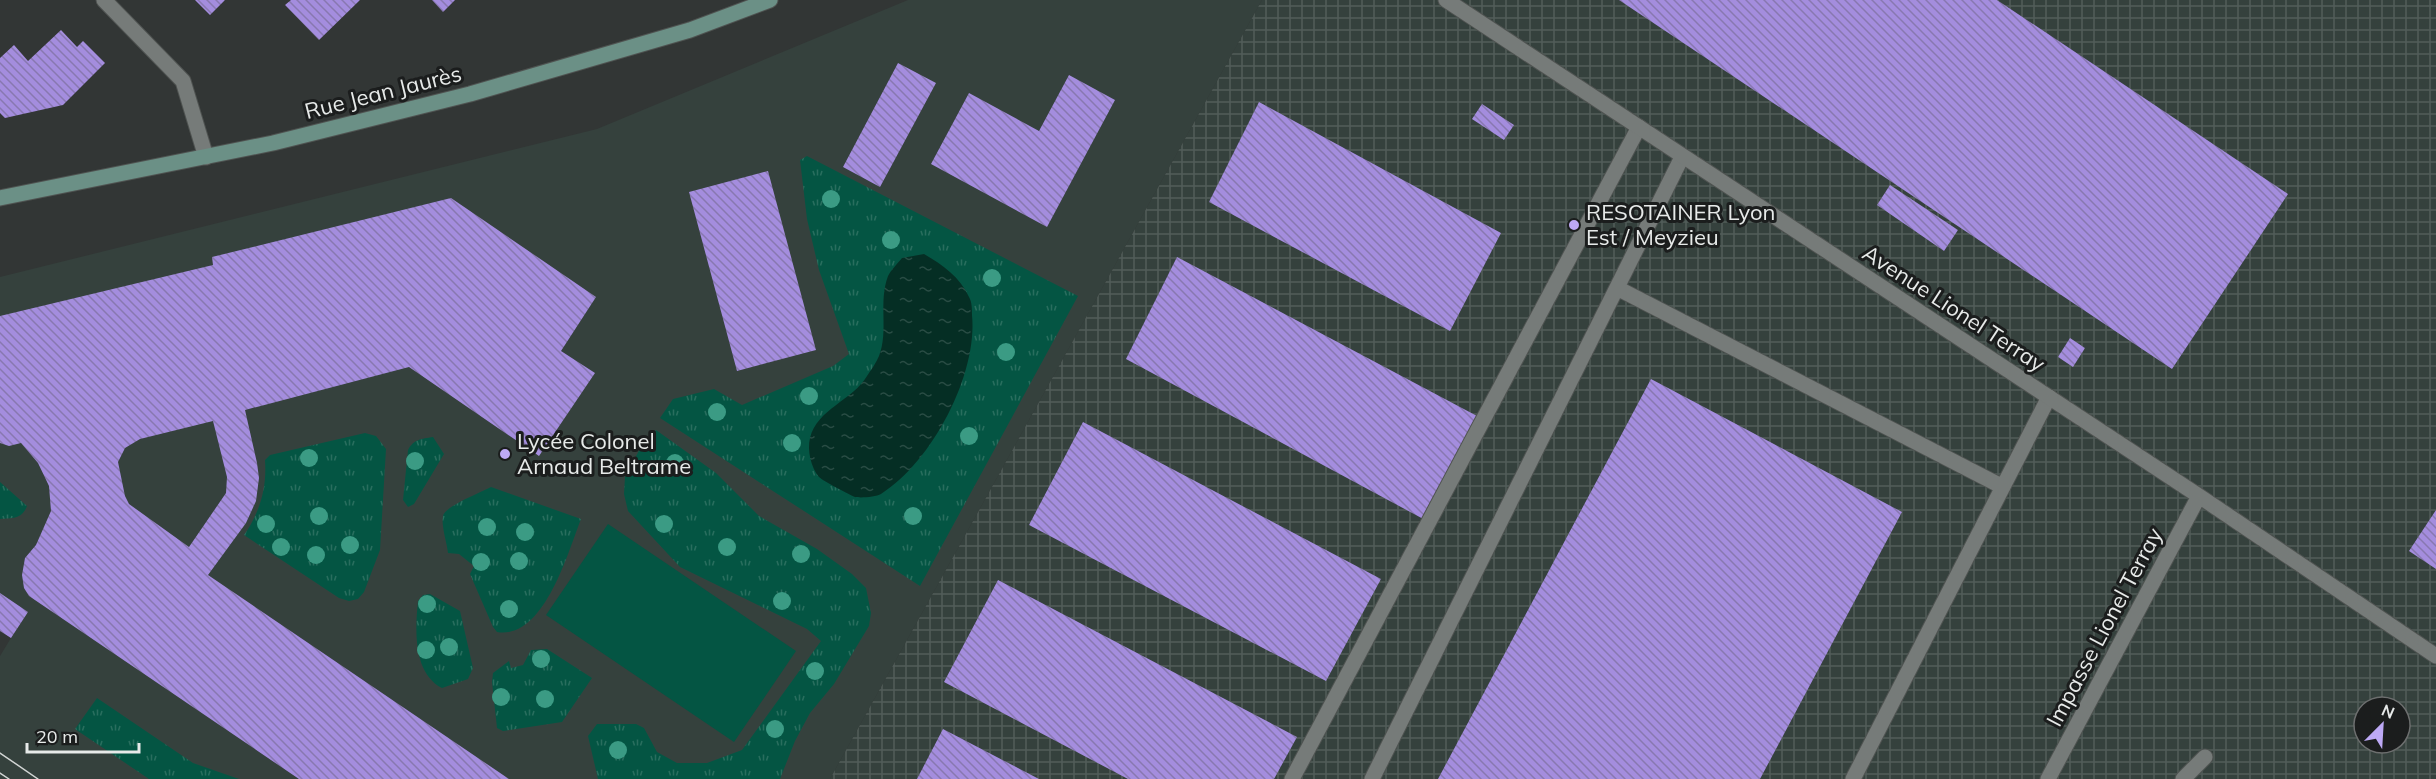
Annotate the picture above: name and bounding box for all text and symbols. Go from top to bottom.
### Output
street label: Rue Jean Jaurès [302,59,464,125]
place label: RESOTAINER Lyon Est / Meyzieu [1586,198,1776,251]
marker: RESOTAINER Lyon Est / Meyzieu [1567,218,1581,232]
street label: Avenue Lionel Terray [1857,238,2051,378]
place label: Lycée Colonel Arnaud Beltrame [517,427,691,480]
marker: Lycée Colonel Arnaud Beltrame [498,447,512,461]
street label: Impasse Lionel Terray [2040,523,2168,731]
north arrow [2352,695,2412,755]
text: N [2379,700,2398,723]
scale bar [27,716,140,754]
text: 20 m [36,725,78,748]

